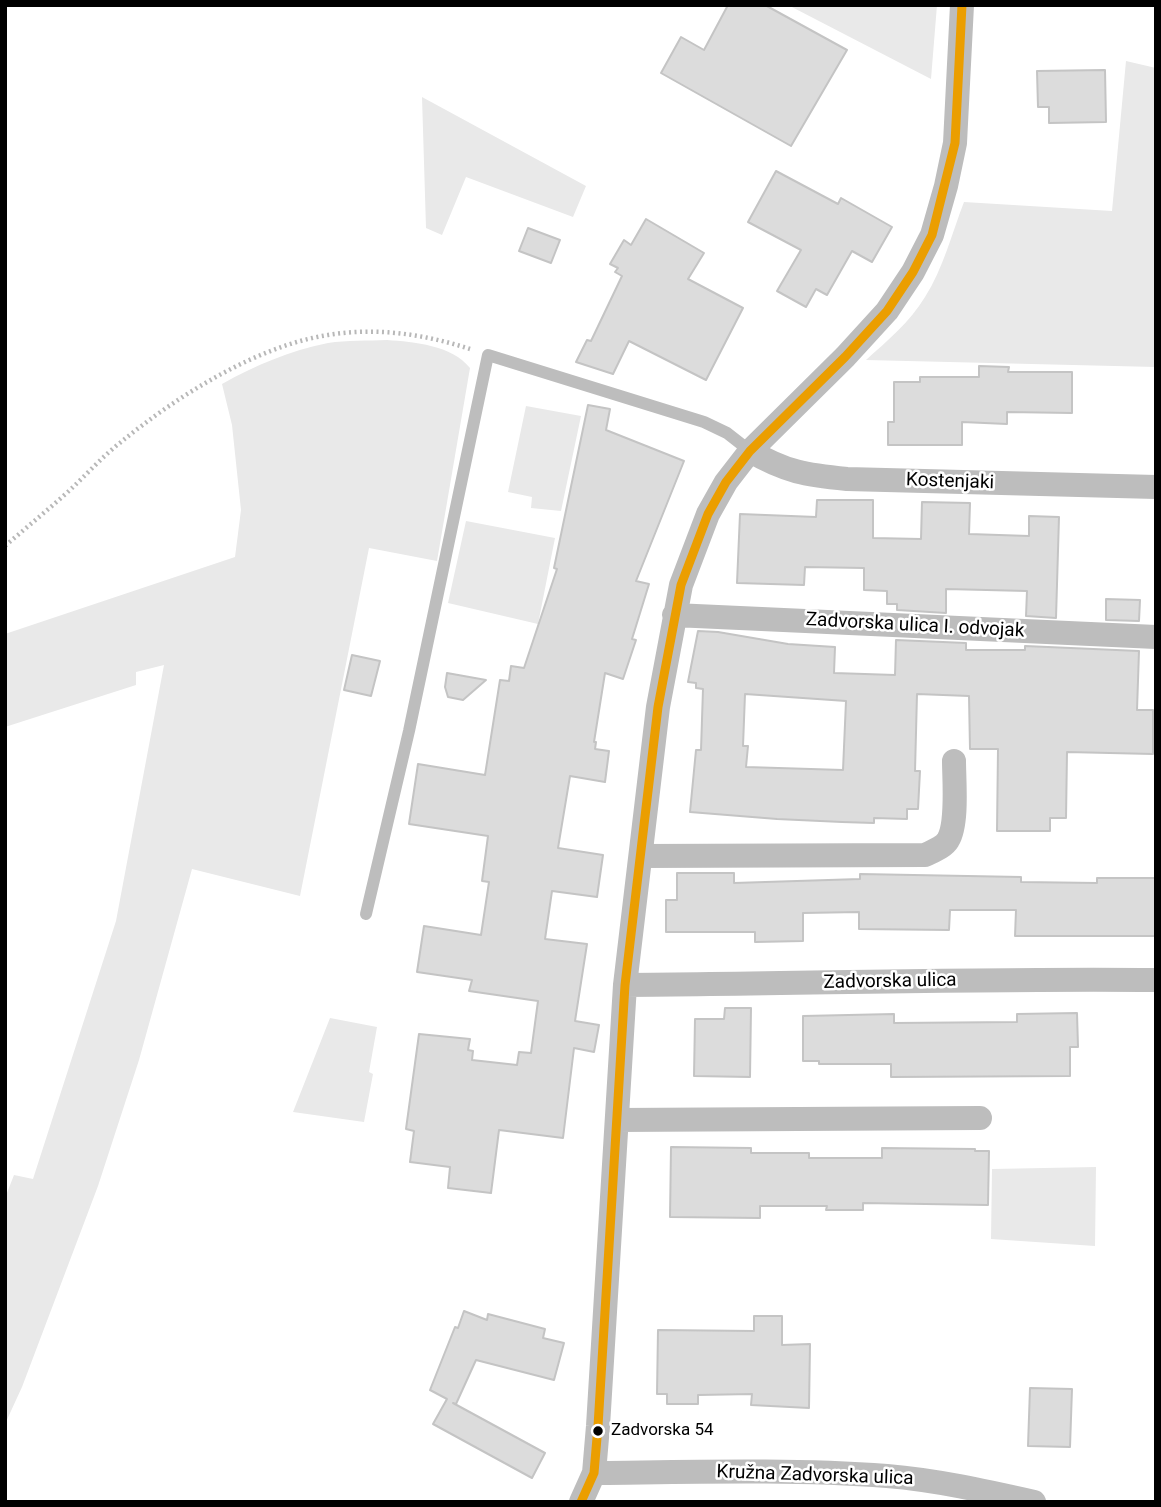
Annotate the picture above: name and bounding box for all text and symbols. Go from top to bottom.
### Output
street label: Kostenjaki [906,469,994,495]
street label: Zadvorska ulica I. odvojak [805,609,1025,643]
street label: Zadvorska ulica [823,969,957,995]
place label: Zadvorska 54 [611,1421,714,1441]
marker: Zadvorska 54 [591,1424,605,1438]
street label: Kružna Zadvorska ulica [716,1461,914,1491]

